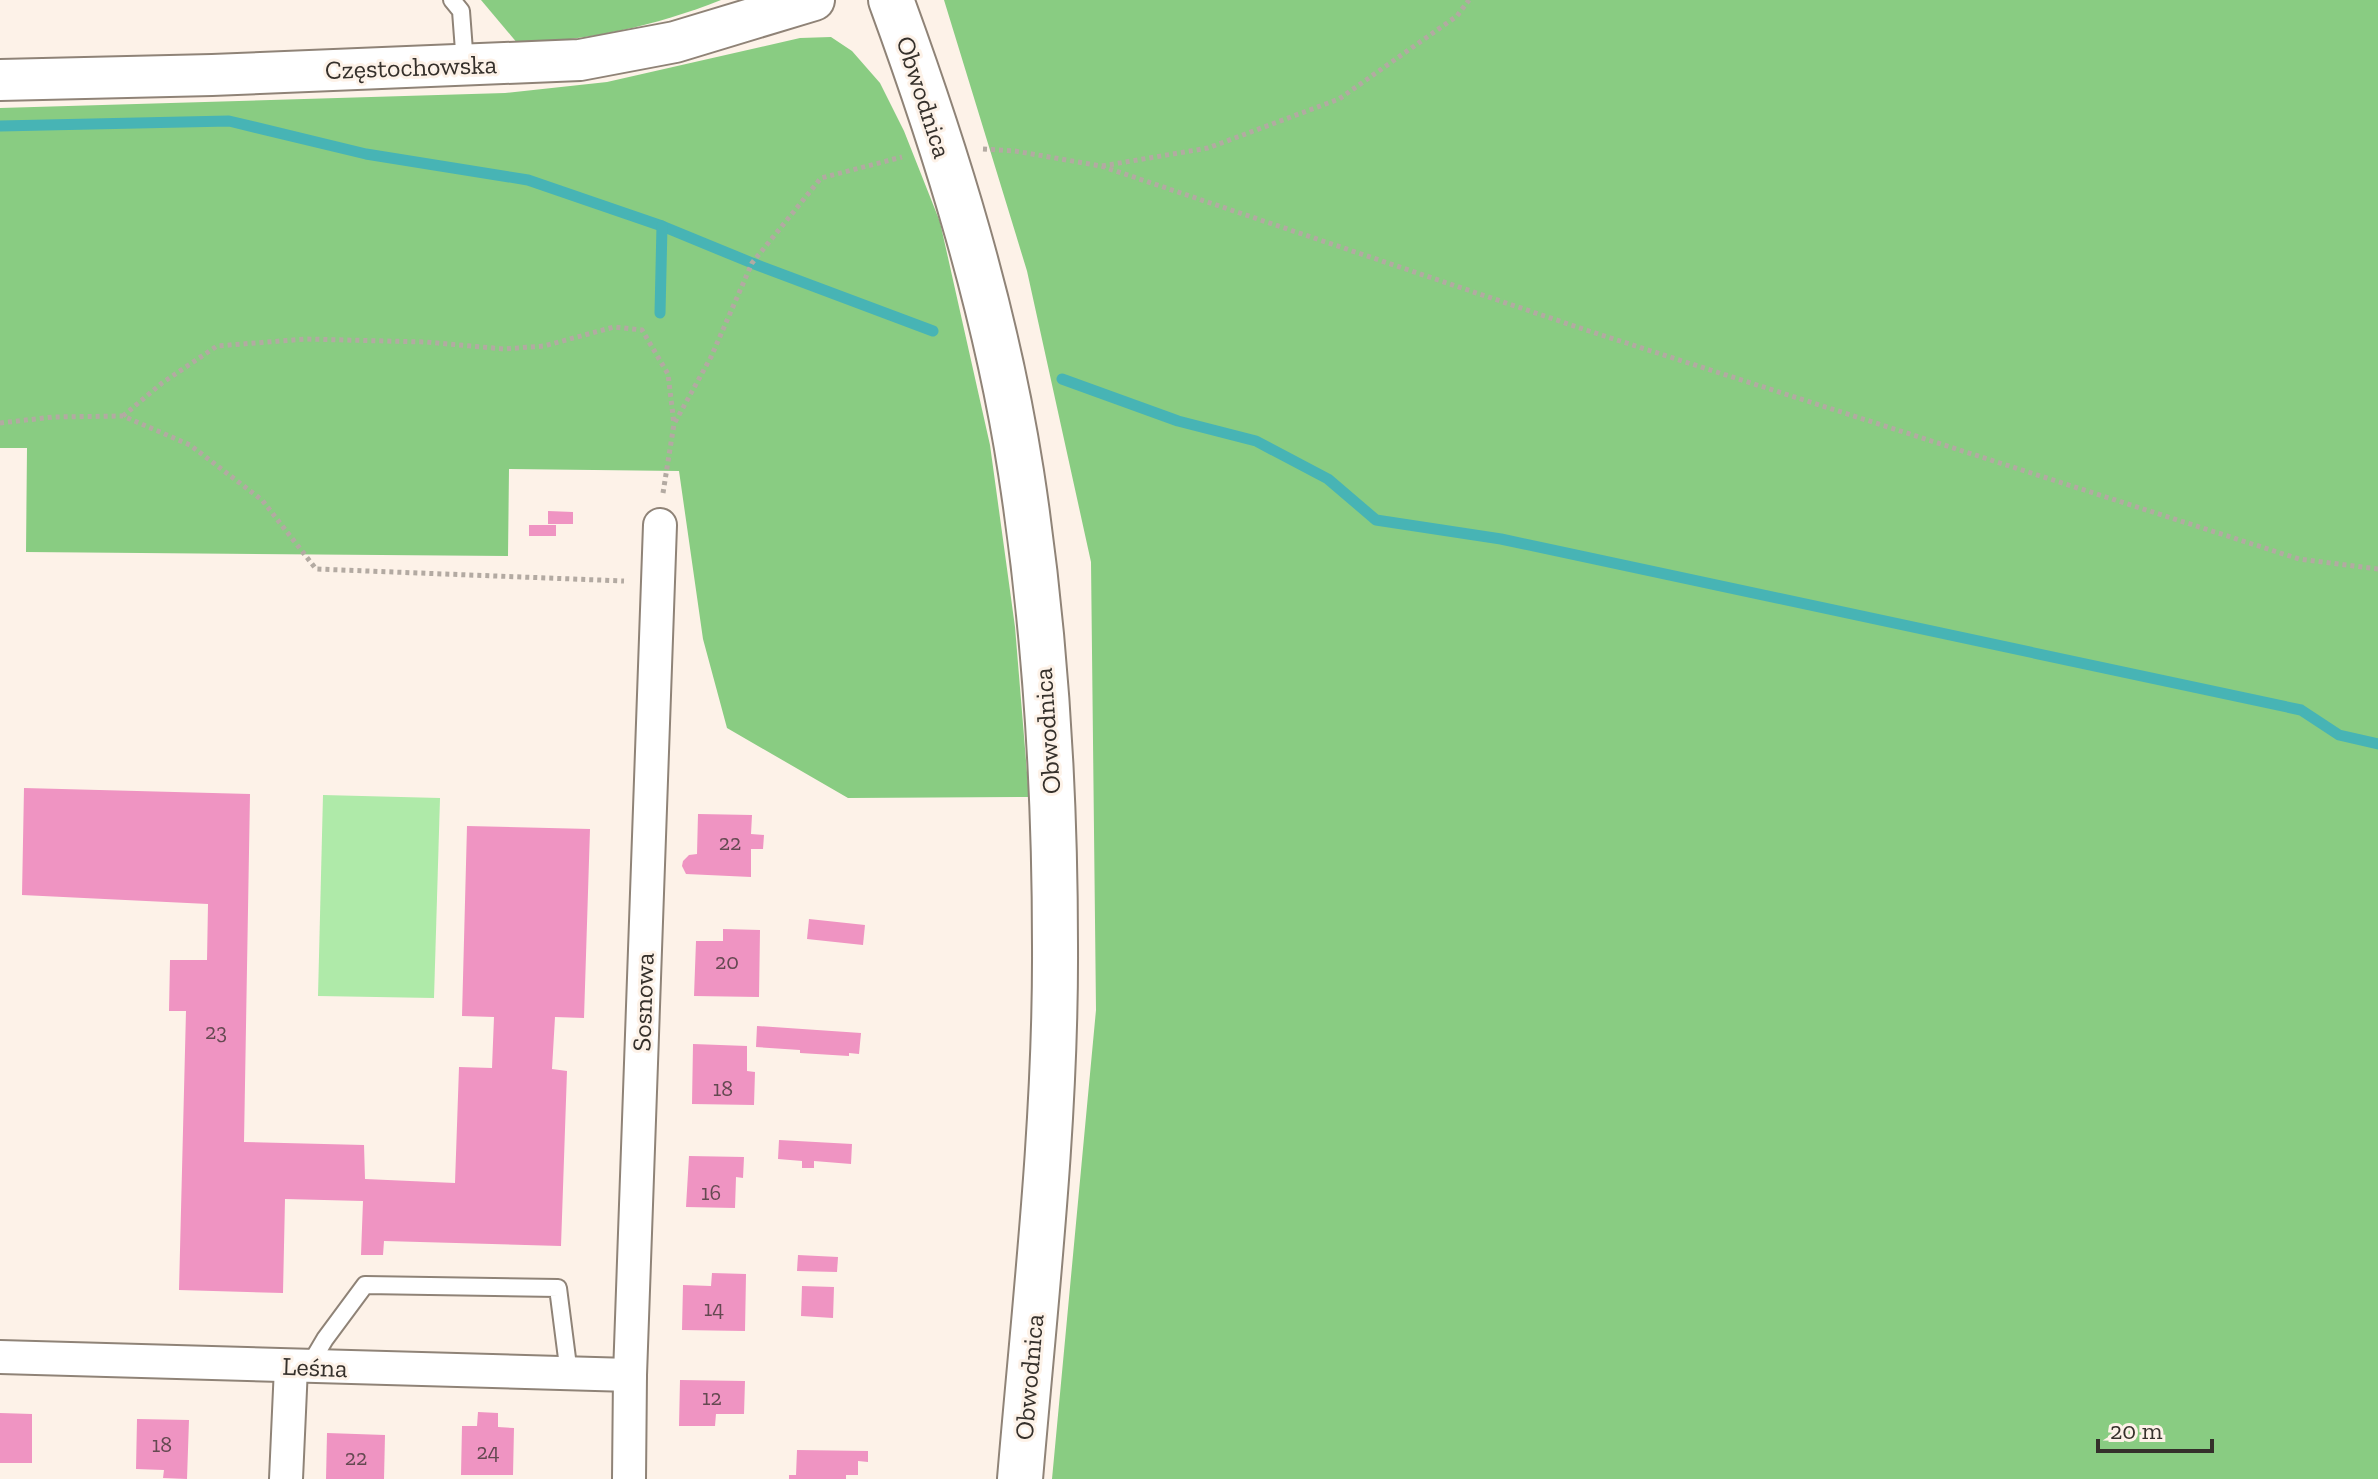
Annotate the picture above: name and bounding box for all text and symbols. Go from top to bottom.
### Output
street label: Obwodnica [889,32,959,163]
street label: Częstochowska [324,48,498,86]
street label: Obwodnica [1027,666,1067,795]
house number: 22 [719,829,741,856]
house number: 20 [715,948,739,975]
street label: Sosnowa [625,952,661,1052]
house number: 23 [205,1018,227,1045]
house number: 18 [713,1075,733,1102]
house number: 16 [701,1179,721,1206]
house number: 14 [704,1295,724,1322]
street label: Obwodnica [1008,1312,1050,1441]
street label: Leśna [282,1350,349,1384]
house number: 12 [702,1384,722,1411]
scale bar [2098,1403,2212,1453]
text: 20 m [2110,1416,2163,1445]
house number: 18 [152,1431,172,1458]
house number: 24 [476,1438,500,1465]
house number: 22 [345,1444,367,1471]

